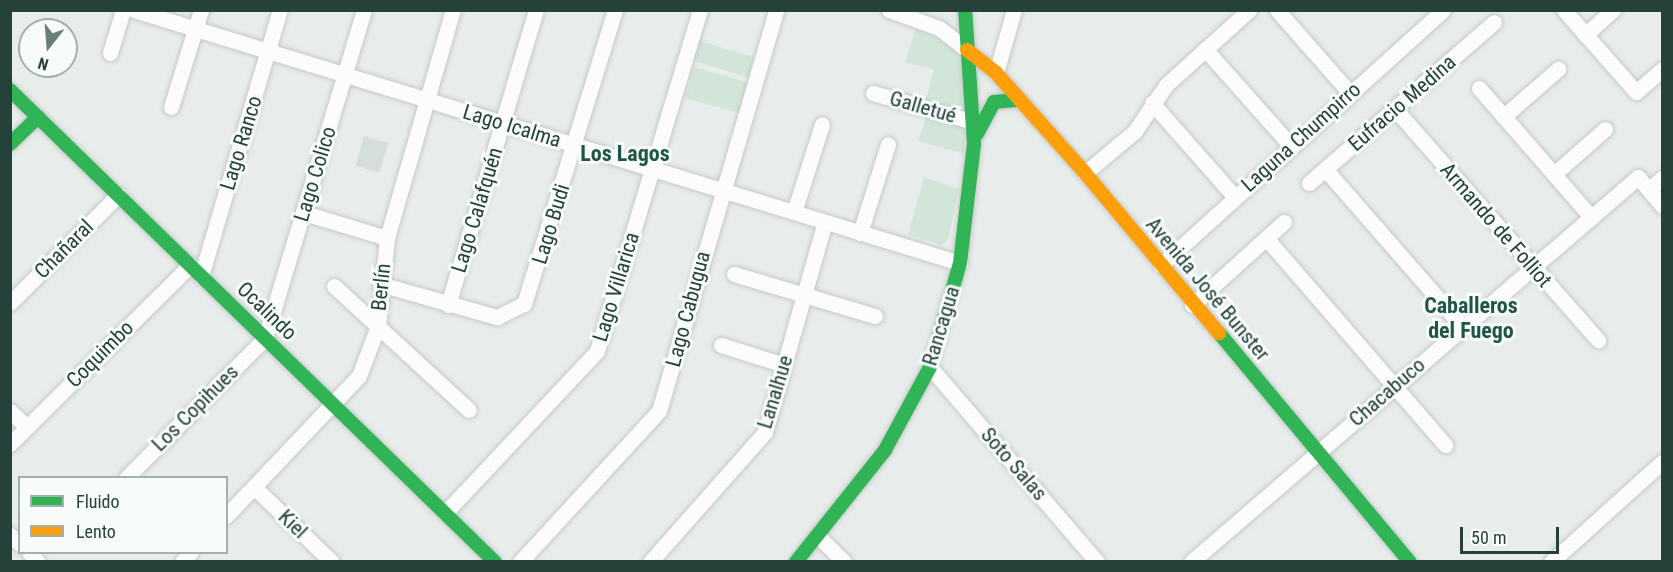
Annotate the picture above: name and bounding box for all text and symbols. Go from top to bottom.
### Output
north arrow [18,18,78,78]
street label: Eufracio Medina [1343,49,1461,157]
text: N [36,53,51,74]
street label: Laguna Chumpirro [1236,77,1366,197]
street label: Galletué [887,85,959,129]
street label: Lago Ranco [215,93,267,193]
street label: Lago Icalma [460,99,564,153]
street label: Lago Colico [289,123,341,225]
district label: Los Lagos [580,141,670,167]
street label: Lago Calafquén [446,144,508,276]
street label: Armando de Folliot [1435,157,1557,293]
street label: Lago Budi [527,181,575,267]
street label: Avenida José Bunster [1141,212,1275,366]
street label: Chañaral [29,214,99,284]
street label: Lago Villarica [587,229,645,345]
street label: Lago Cabugua [660,248,716,370]
street label: Berlín [366,262,396,312]
street label: Ocalindo [232,277,302,345]
street label: Rancagua [917,283,965,369]
district label: Caballeros del Fuego [1424,292,1518,344]
street label: Coquimbo [61,315,139,393]
street label: Lanalhue [752,352,798,432]
street label: Chacabuco [1344,352,1430,432]
street label: Los Copihues [146,359,244,457]
street label: Soto Salas [976,422,1052,506]
legend [18,476,228,554]
text: Fluido [76,491,120,512]
street label: Kiel [273,504,313,544]
scale bar [1463,515,1562,553]
text: Lento [76,521,116,542]
text: 50 m [1471,527,1506,548]

